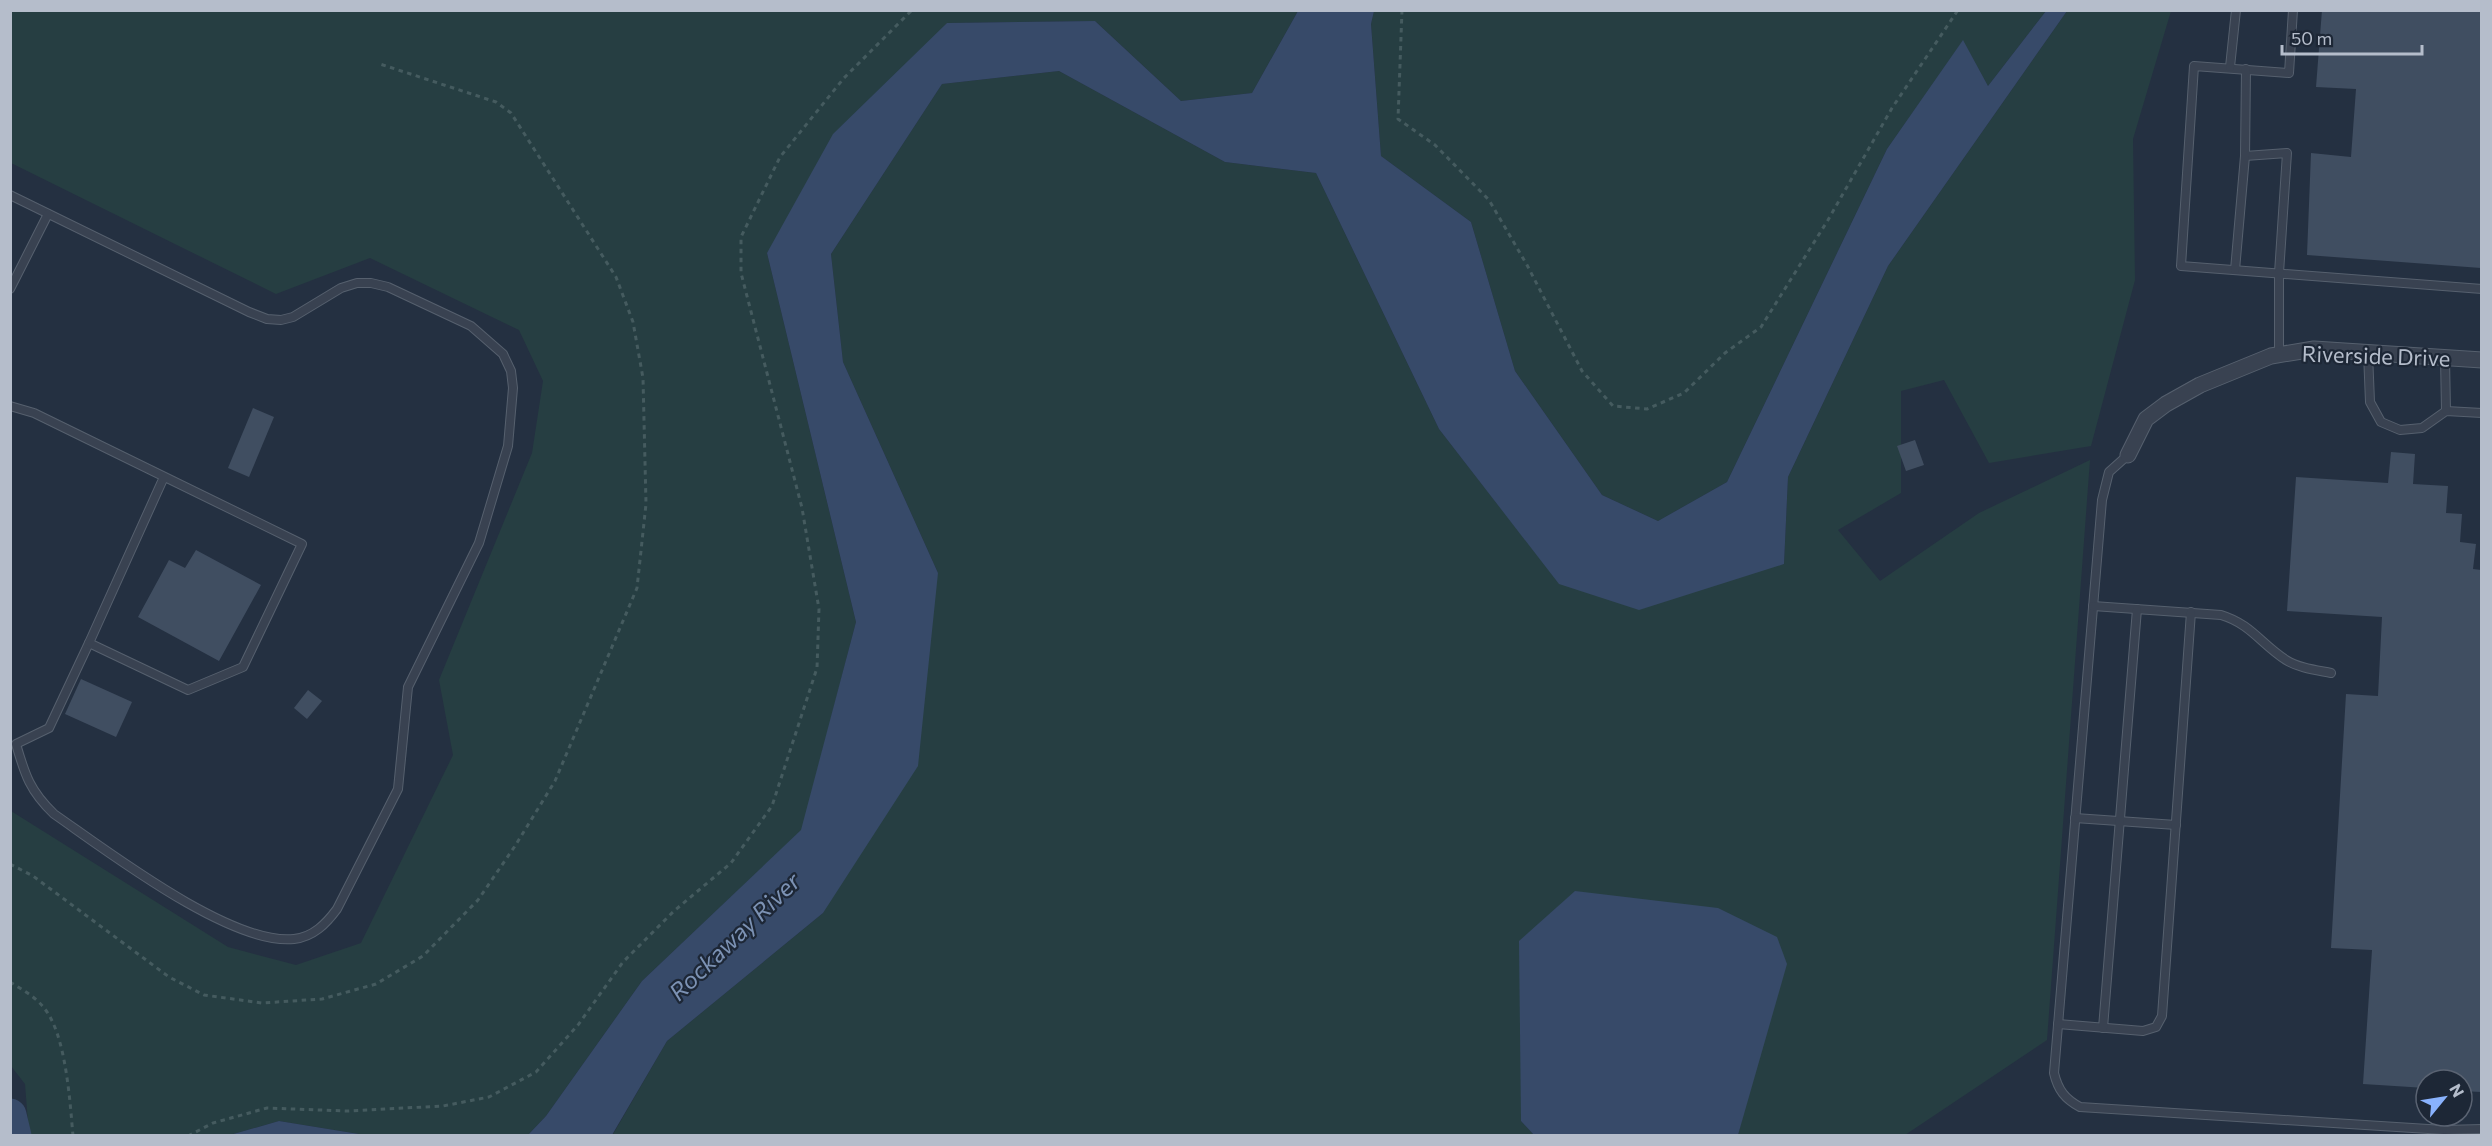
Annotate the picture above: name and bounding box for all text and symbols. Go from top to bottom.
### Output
scale bar [2282,18,2422,56]
text: 50 m [2291,27,2332,49]
street label: Riverside Drive [2301,339,2451,372]
water label: Rockaway River [662,865,807,1006]
north arrow [2414,1068,2474,1128]
text: N [2446,1080,2469,1100]

